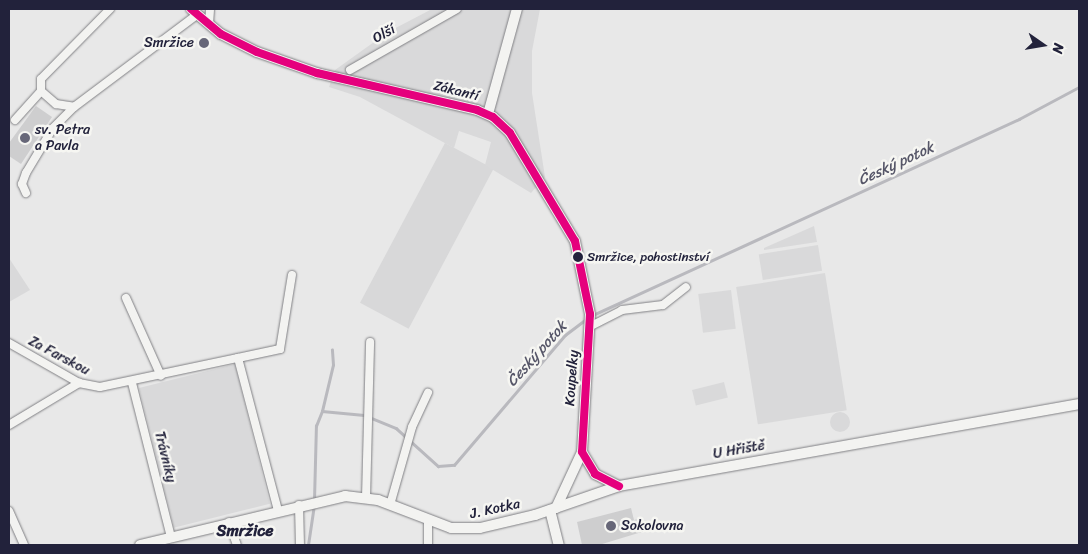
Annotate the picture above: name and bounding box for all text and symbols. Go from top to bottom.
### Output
north arrow [1018,20,1068,70]
street label: Olší [370,21,398,47]
place label: Smržice [144,35,194,51]
marker: Smržice [198,37,210,49]
text: N [1045,41,1071,56]
street label: Zákantí [432,77,480,105]
place label: sv. Petra a Pavla [35,122,90,154]
marker: sv. Petra a Pavla [19,132,31,144]
water label: Český potok [855,139,937,189]
place label: Smržice, pohostinství [587,249,709,265]
marker: Smržice, pohostinství [573,252,583,262]
water label: Český potok [503,318,571,390]
street label: Za Farskou [25,333,93,379]
street label: Koupelky [562,350,582,406]
street label: Trávníky [151,430,179,484]
street label: U Hřiště [712,437,766,463]
street label: J. Kotka [468,496,522,522]
place label: Sokolovna [621,518,683,534]
marker: Sokolovna [605,520,617,532]
district label: Smržice [216,521,274,541]

